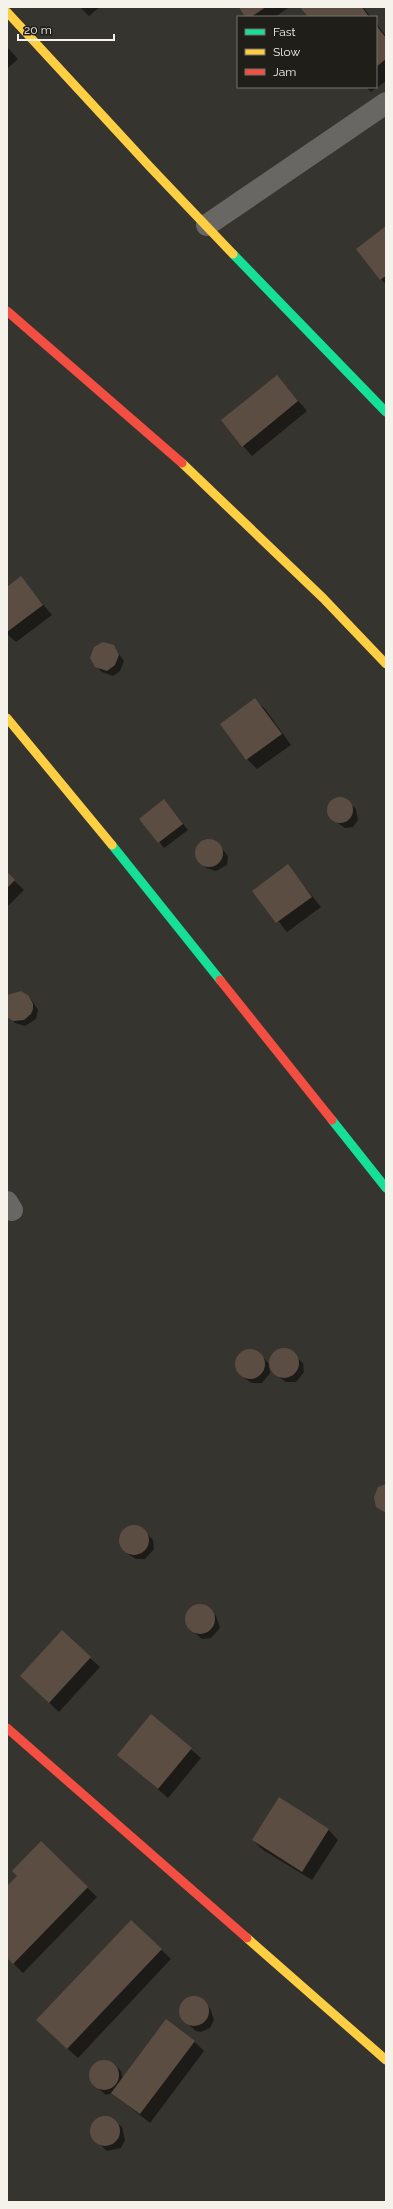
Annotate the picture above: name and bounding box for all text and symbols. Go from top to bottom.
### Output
scale bar [18,16,114,42]
legend [237,16,377,88]
text: 20 m [24,23,52,37]
text: Fast [273,25,296,39]
text: Slow [273,45,300,59]
text: Jam [273,65,296,79]

